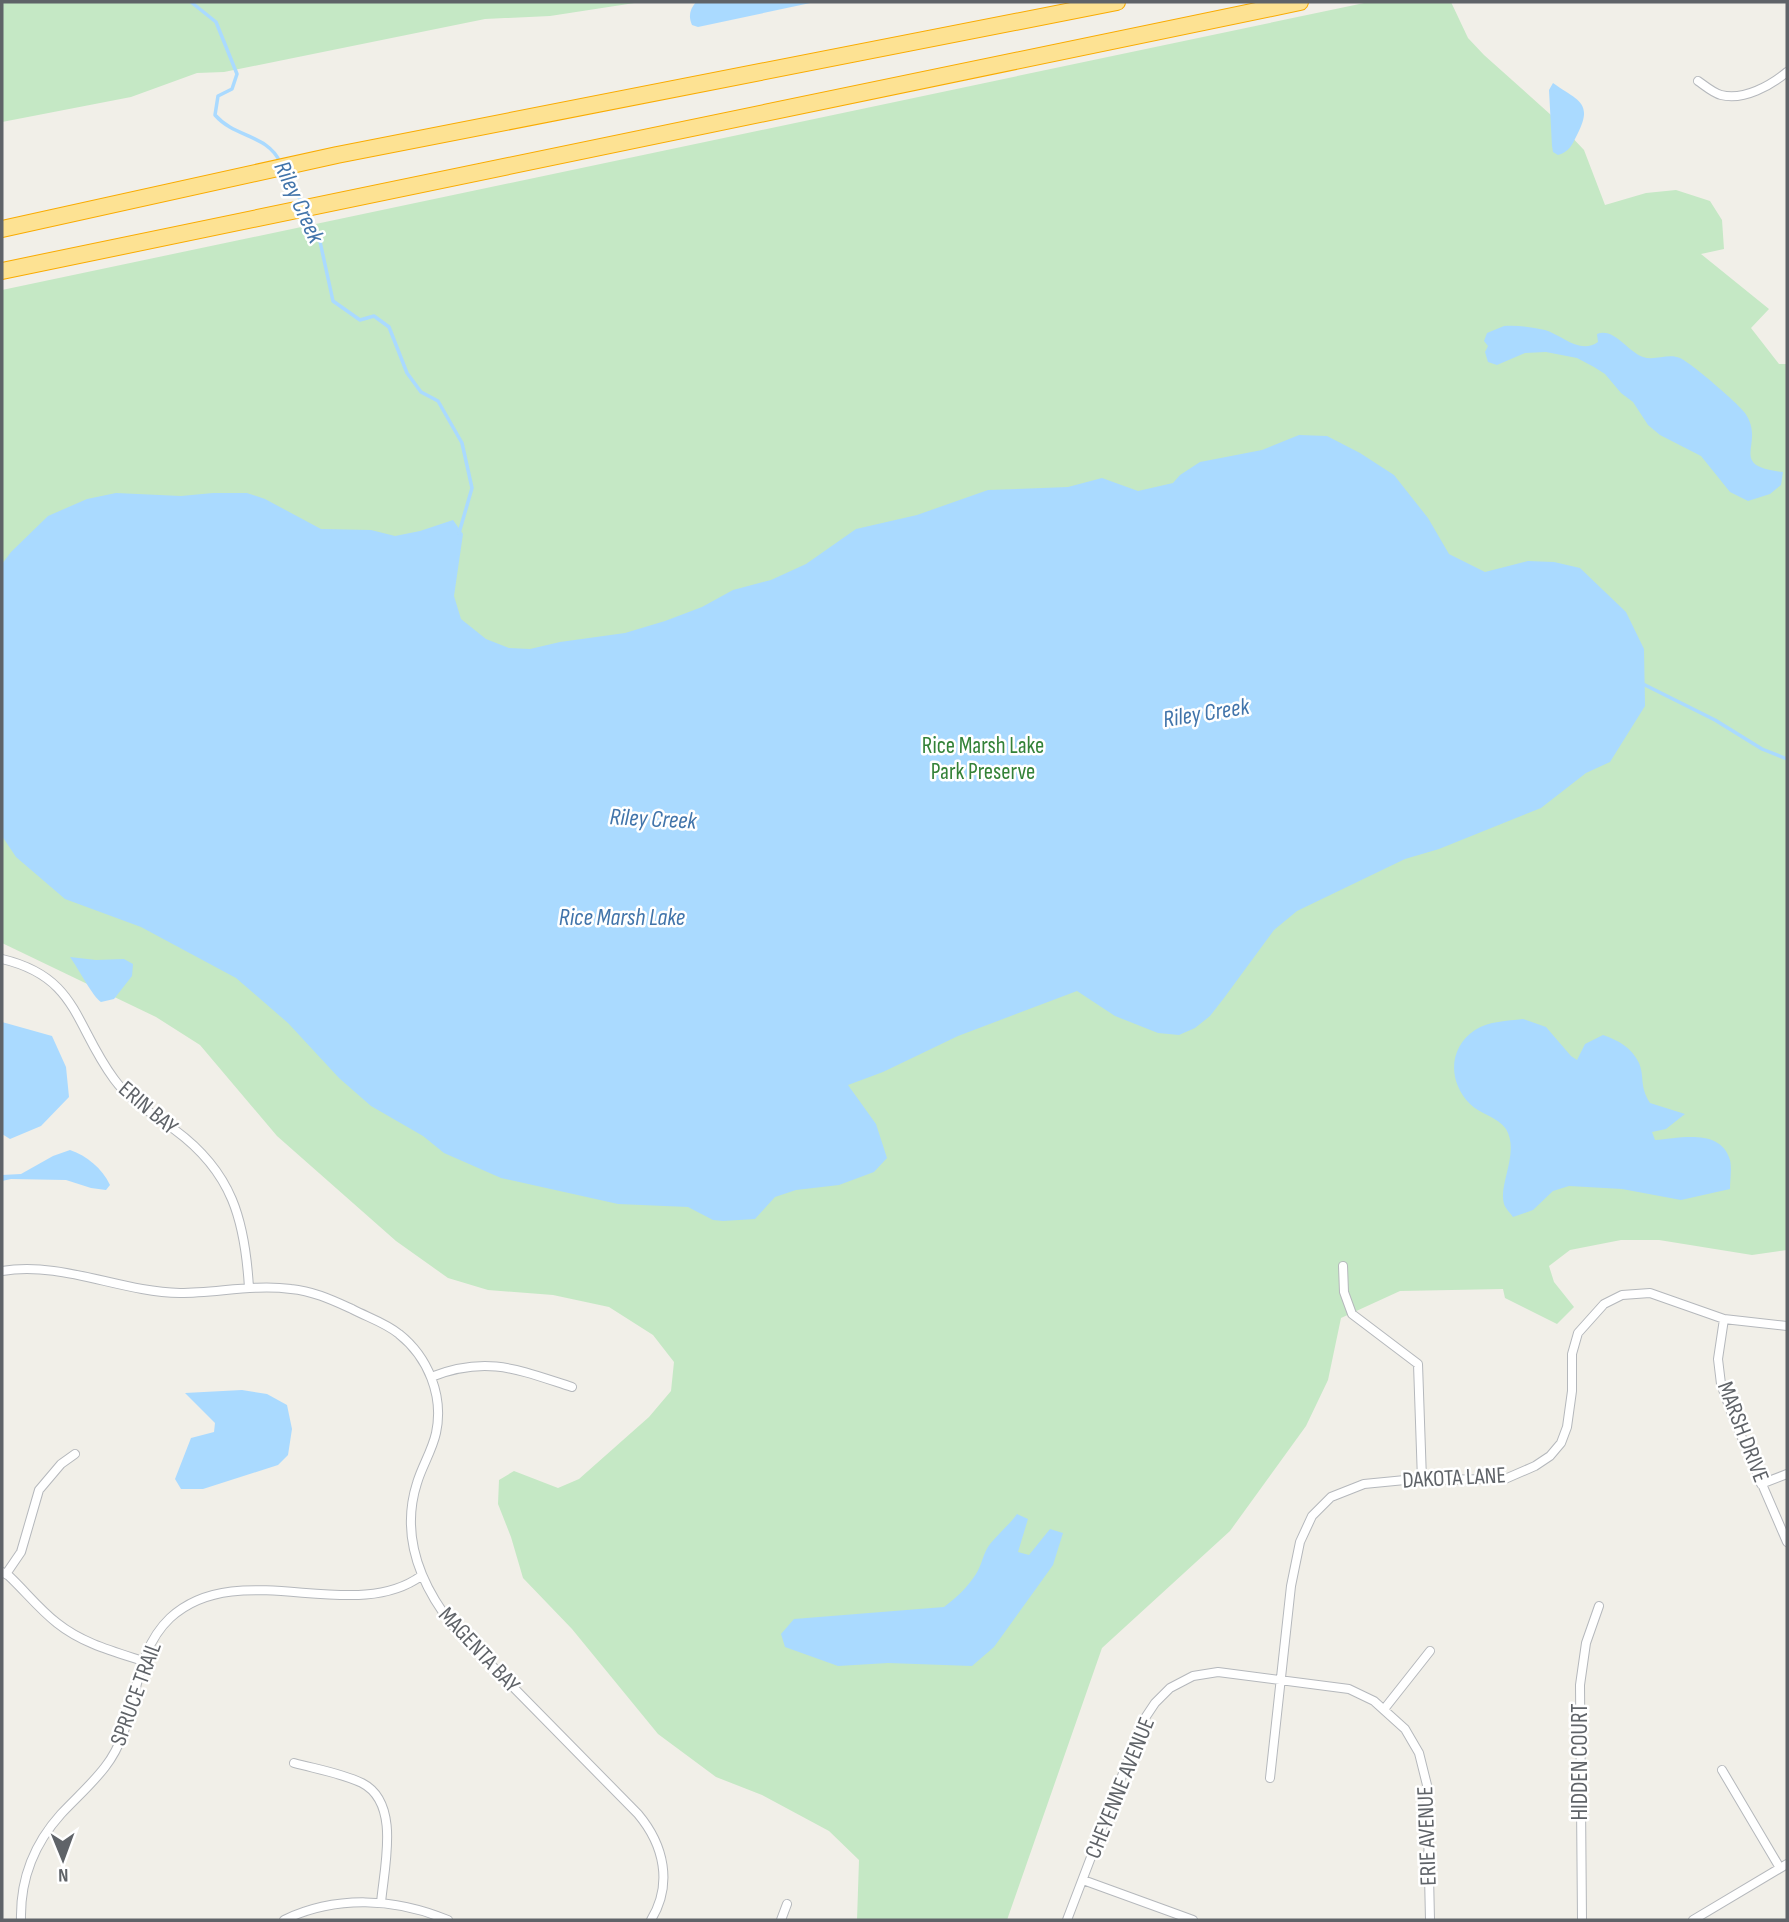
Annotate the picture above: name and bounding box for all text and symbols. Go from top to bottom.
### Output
water label: Riley Creek [267,156,331,249]
water label: Riley Creek [1161,692,1252,734]
park label: Rice Marsh Lake Park Preserve [922,732,1044,786]
water label: Riley Creek [609,802,698,836]
water label: Rice Marsh Lake [559,903,685,932]
street label: ERIN BAY [113,1075,184,1141]
street label: MARSH DRIVE [1711,1378,1775,1486]
street label: DAKOTA LANE [1402,1461,1506,1495]
street label: MAGENTA BAY [432,1601,526,1699]
street label: SPRUCE TRAIL [104,1638,168,1750]
street label: HIDDEN COURT [1566,1703,1594,1821]
street label: CHEYENNE AVENUE [1079,1713,1161,1863]
street label: ERIE AVENUE [1411,1786,1443,1886]
north arrow [28,1824,98,1894]
text: N [58,1863,69,1886]

